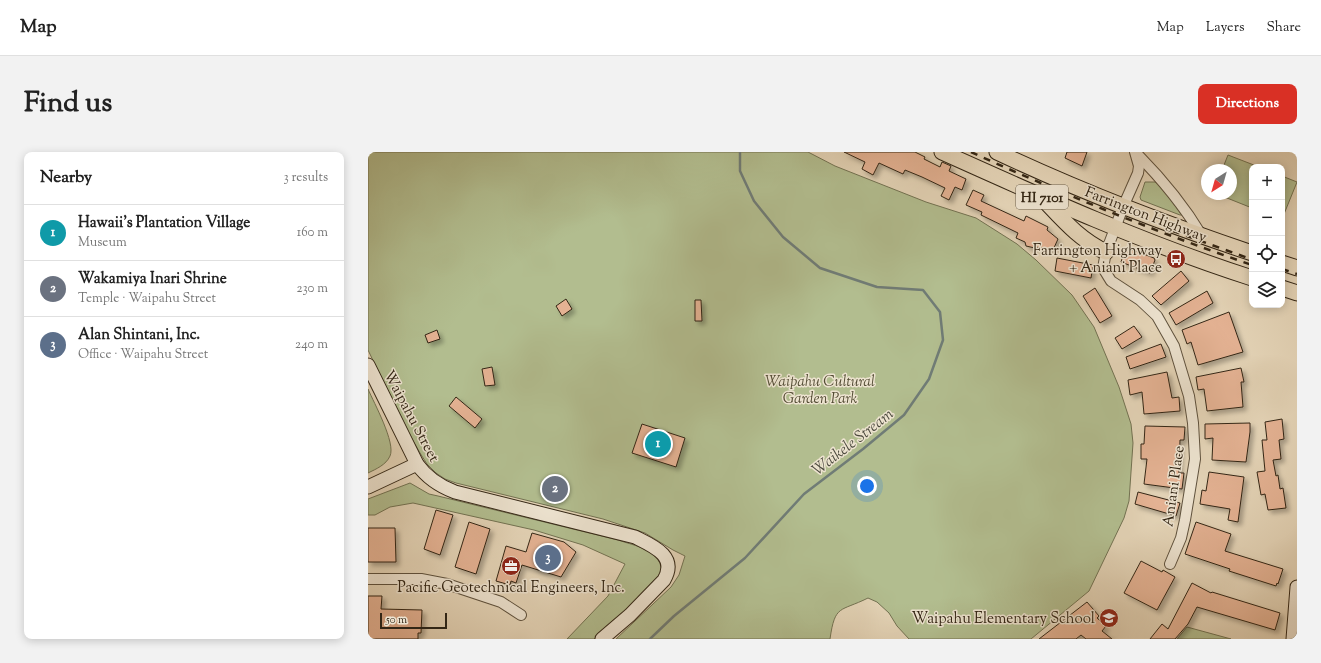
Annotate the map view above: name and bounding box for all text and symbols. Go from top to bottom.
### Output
text: Map [20,14,57,41]
text: Map [1157,18,1184,38]
text: Layers [1206,18,1244,38]
text: Share [1266,18,1301,38]
text: Find us [24,84,112,124]
button: Directions [1198,84,1297,124]
north arrow [1201,164,1237,200]
map controls [1249,164,1285,308]
button: + [1249,164,1285,200]
text: Nearby [40,166,92,190]
text: 3 results [283,169,328,187]
street label: Farrington Highway [1081,182,1210,249]
road number: HI 7101 [1016,185,1068,209]
button: − [1249,200,1285,236]
text: Hawaii's Plantation Village [78,213,250,234]
text: 1 [51,224,55,242]
text: 160 m [297,224,328,242]
text: Museum [78,234,127,252]
button: locate [1249,236,1285,272]
place label: Farrington Highway + Aniani Place [1033,241,1163,279]
bus stop icon: Farrington Highway + Aniani Place [1165,248,1187,270]
text: Wakamiya Inari Shrine [78,269,227,290]
button: layers [1249,272,1285,308]
text: 2 [50,280,56,298]
text: 230 m [296,280,328,298]
text: Temple · Waipahu Street [78,290,216,308]
text: Alan Shintani, Inc. [78,325,200,346]
text: 3 [50,336,56,354]
text: 240 m [295,336,328,354]
text: Office · Waipahu Street [78,346,208,364]
street label: Waipahu Street [378,367,444,466]
park label: Waipahu Cultural Garden Park [765,372,875,410]
water label: Waikele Stream [808,404,899,482]
pin: 1 [645,429,671,459]
street label: Aniani Place [1158,444,1191,528]
pin: 2 [542,474,568,504]
your location [857,476,877,496]
pin: 3 [535,543,561,573]
office icon: Pacific Geotechnical Engineers, Inc. [500,555,522,577]
place label: Pacific Geotechnical Engineers, Inc. [397,578,625,599]
school or university icon: Waipahu Elementary School [1098,607,1120,629]
place label: Waipahu Elementary School [911,609,1095,630]
scale bar [380,611,447,630]
text: 50 m [386,612,407,628]

